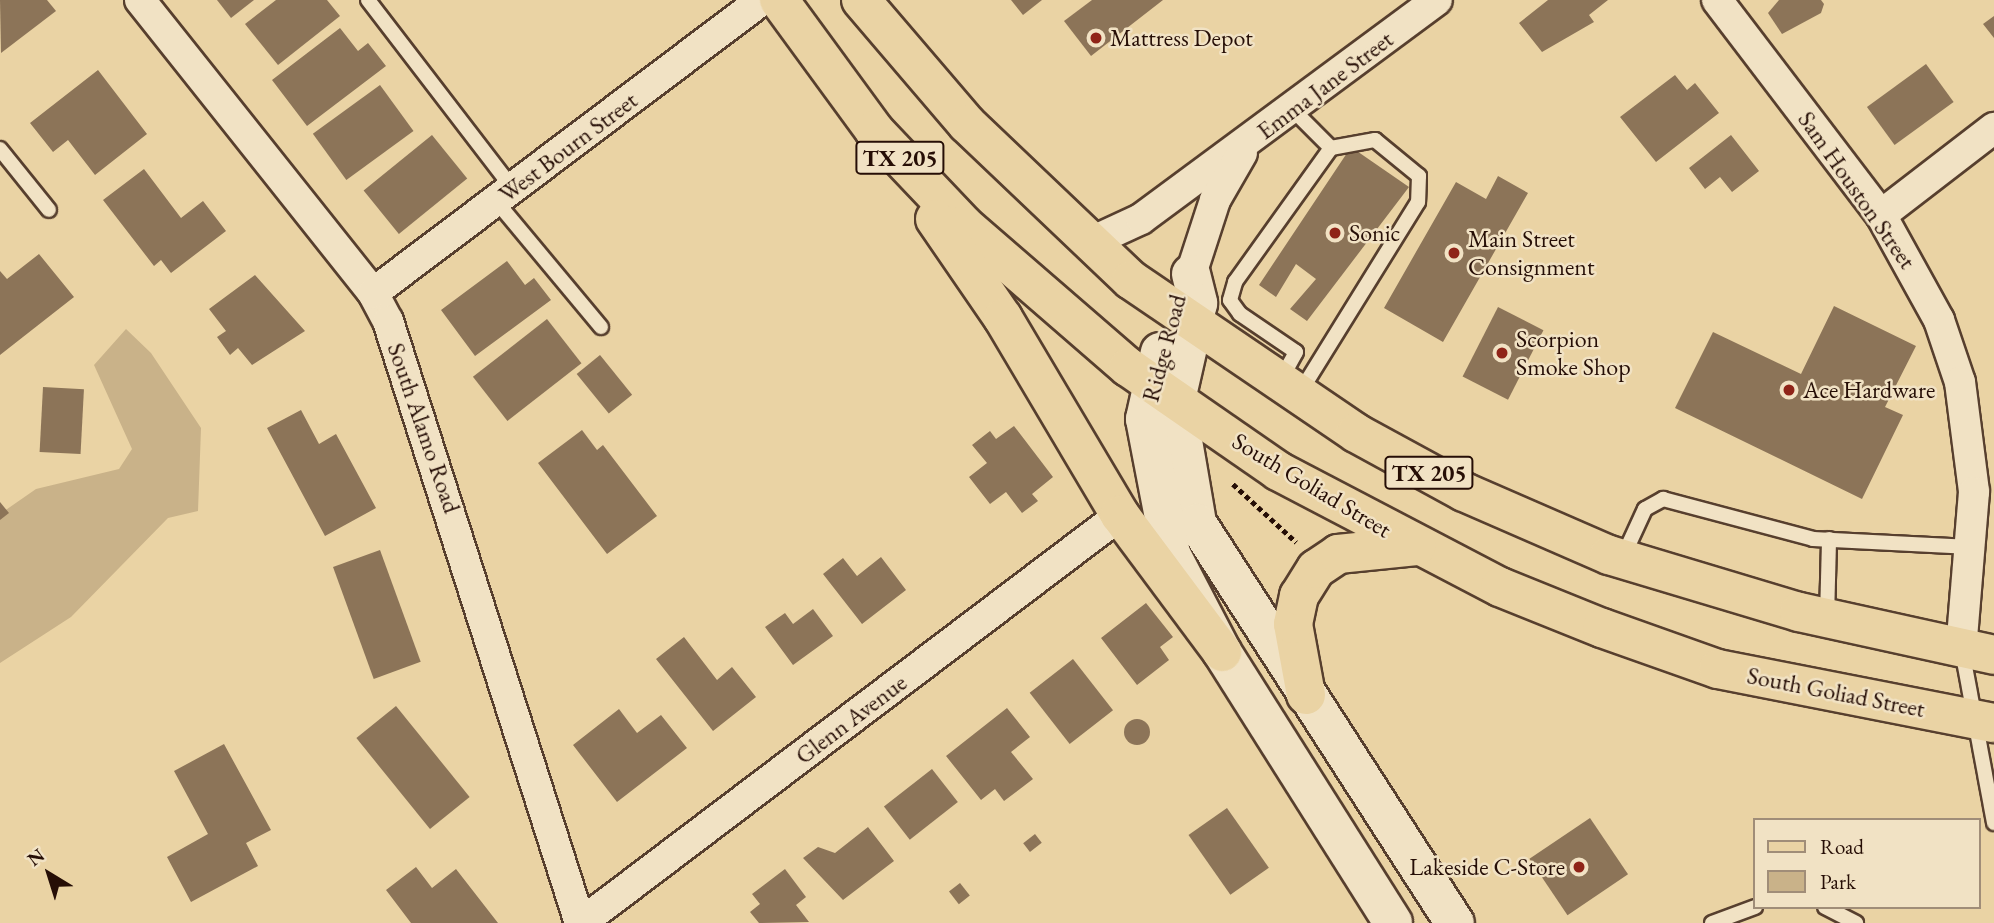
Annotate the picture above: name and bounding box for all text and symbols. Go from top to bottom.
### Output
place label: Mattress Depot [1110,24,1253,52]
street label: Emma Jane Street [1251,25,1399,145]
marker: Mattress Depot [1088,30,1104,46]
street label: West Bourn Street [493,86,643,208]
street label: Sam Houston Street [1792,106,1922,274]
road number: TX 205 [855,139,946,178]
place label: Sonic [1349,219,1400,247]
marker: Sonic [1327,225,1343,241]
place label: Main Street Consignment [1468,225,1595,281]
marker: Main Street Consignment [1446,245,1462,261]
street label: Ridge Road [1136,291,1192,405]
place label: Scorpion Smoke Shop [1516,325,1631,381]
street label: South Alamo Road [381,339,467,517]
marker: Scorpion Smoke Shop [1494,345,1510,361]
place label: Ace Hardware [1803,376,1935,404]
marker: Ace Hardware [1781,382,1797,398]
street label: South Goliad Street [1227,426,1397,544]
road number: TX 205 [1384,453,1474,492]
street label: South Goliad Street [1745,661,1927,723]
street label: Glenn Avenue [790,668,912,770]
legend [1752,818,1980,909]
text: Road [1820,833,1864,860]
north arrow [14,839,84,909]
text: N [22,842,50,872]
place label: Lakeside C-Store [1409,853,1565,881]
marker: Lakeside C-Store [1571,859,1587,875]
text: Park [1820,868,1856,895]

